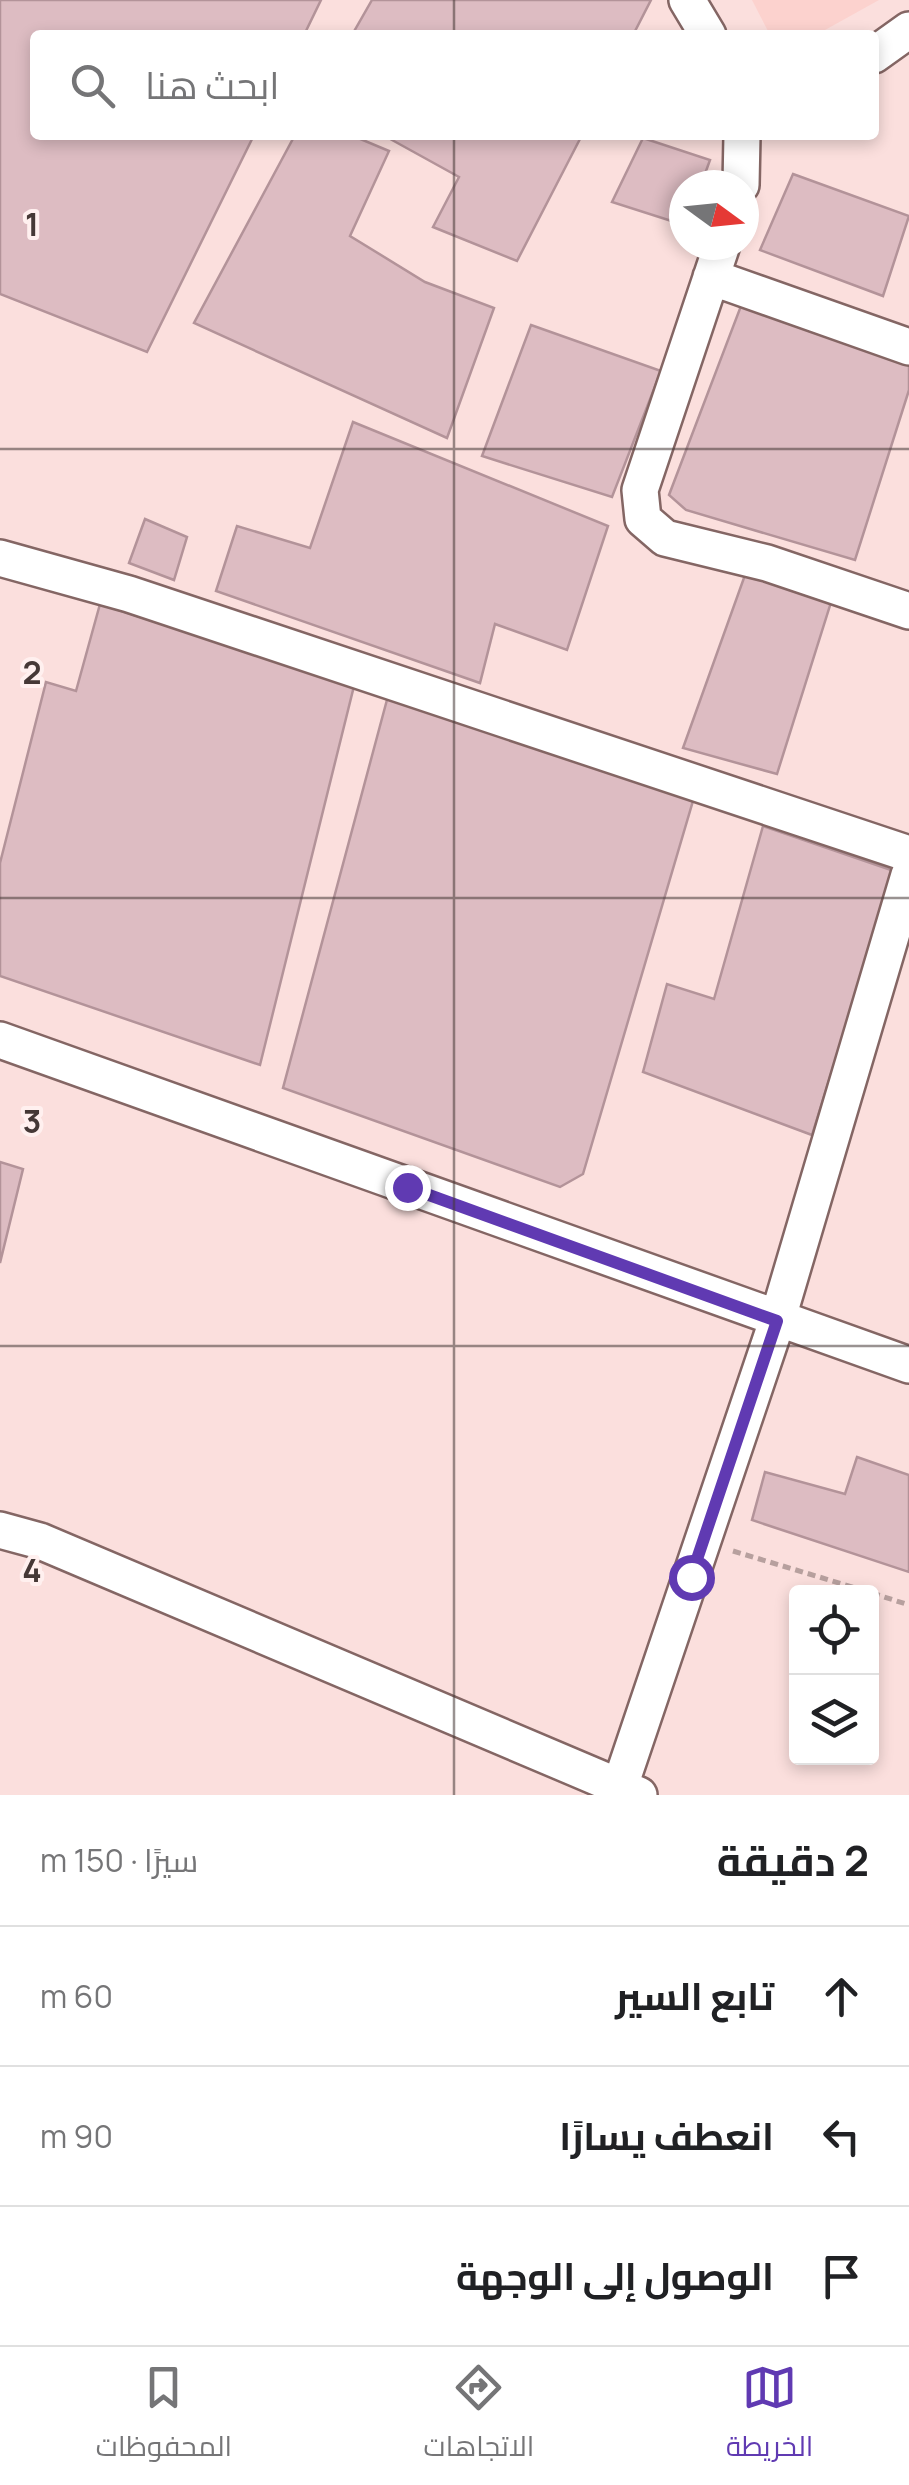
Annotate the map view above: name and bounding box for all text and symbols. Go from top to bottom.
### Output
search box [30,30,879,140]
icon: search [65,58,120,113]
text: ابحث هنا [145,58,280,110]
north arrow [669,170,759,260]
text: 1 [25,202,39,246]
text: 2 [22,650,42,694]
text: 3 [23,1099,41,1143]
route end [385,1165,431,1211]
text: 4 [22,1548,42,1592]
route start [669,1555,715,1601]
map controls [789,1585,879,1765]
button: locate [789,1585,879,1675]
button: layers [789,1675,879,1765]
text: 2 دقيقة [717,1831,869,1889]
text: سيرًا · 150 m [40,1838,198,1882]
text: تابع السير [615,1969,774,2021]
icon: ahead [814,1969,869,2024]
text: 60 m [40,1974,113,2018]
text: انعطف يسارًا [559,2109,774,2161]
icon: left [814,2109,869,2164]
text: 90 m [40,2114,113,2158]
text: الوصول إلى الوجهة [456,2249,774,2301]
icon: arrive [814,2249,869,2304]
tab: المحفوظات [96,2360,232,2472]
tab: الاتجاهات [424,2360,534,2472]
tab: الخريطة [726,2360,813,2472]

